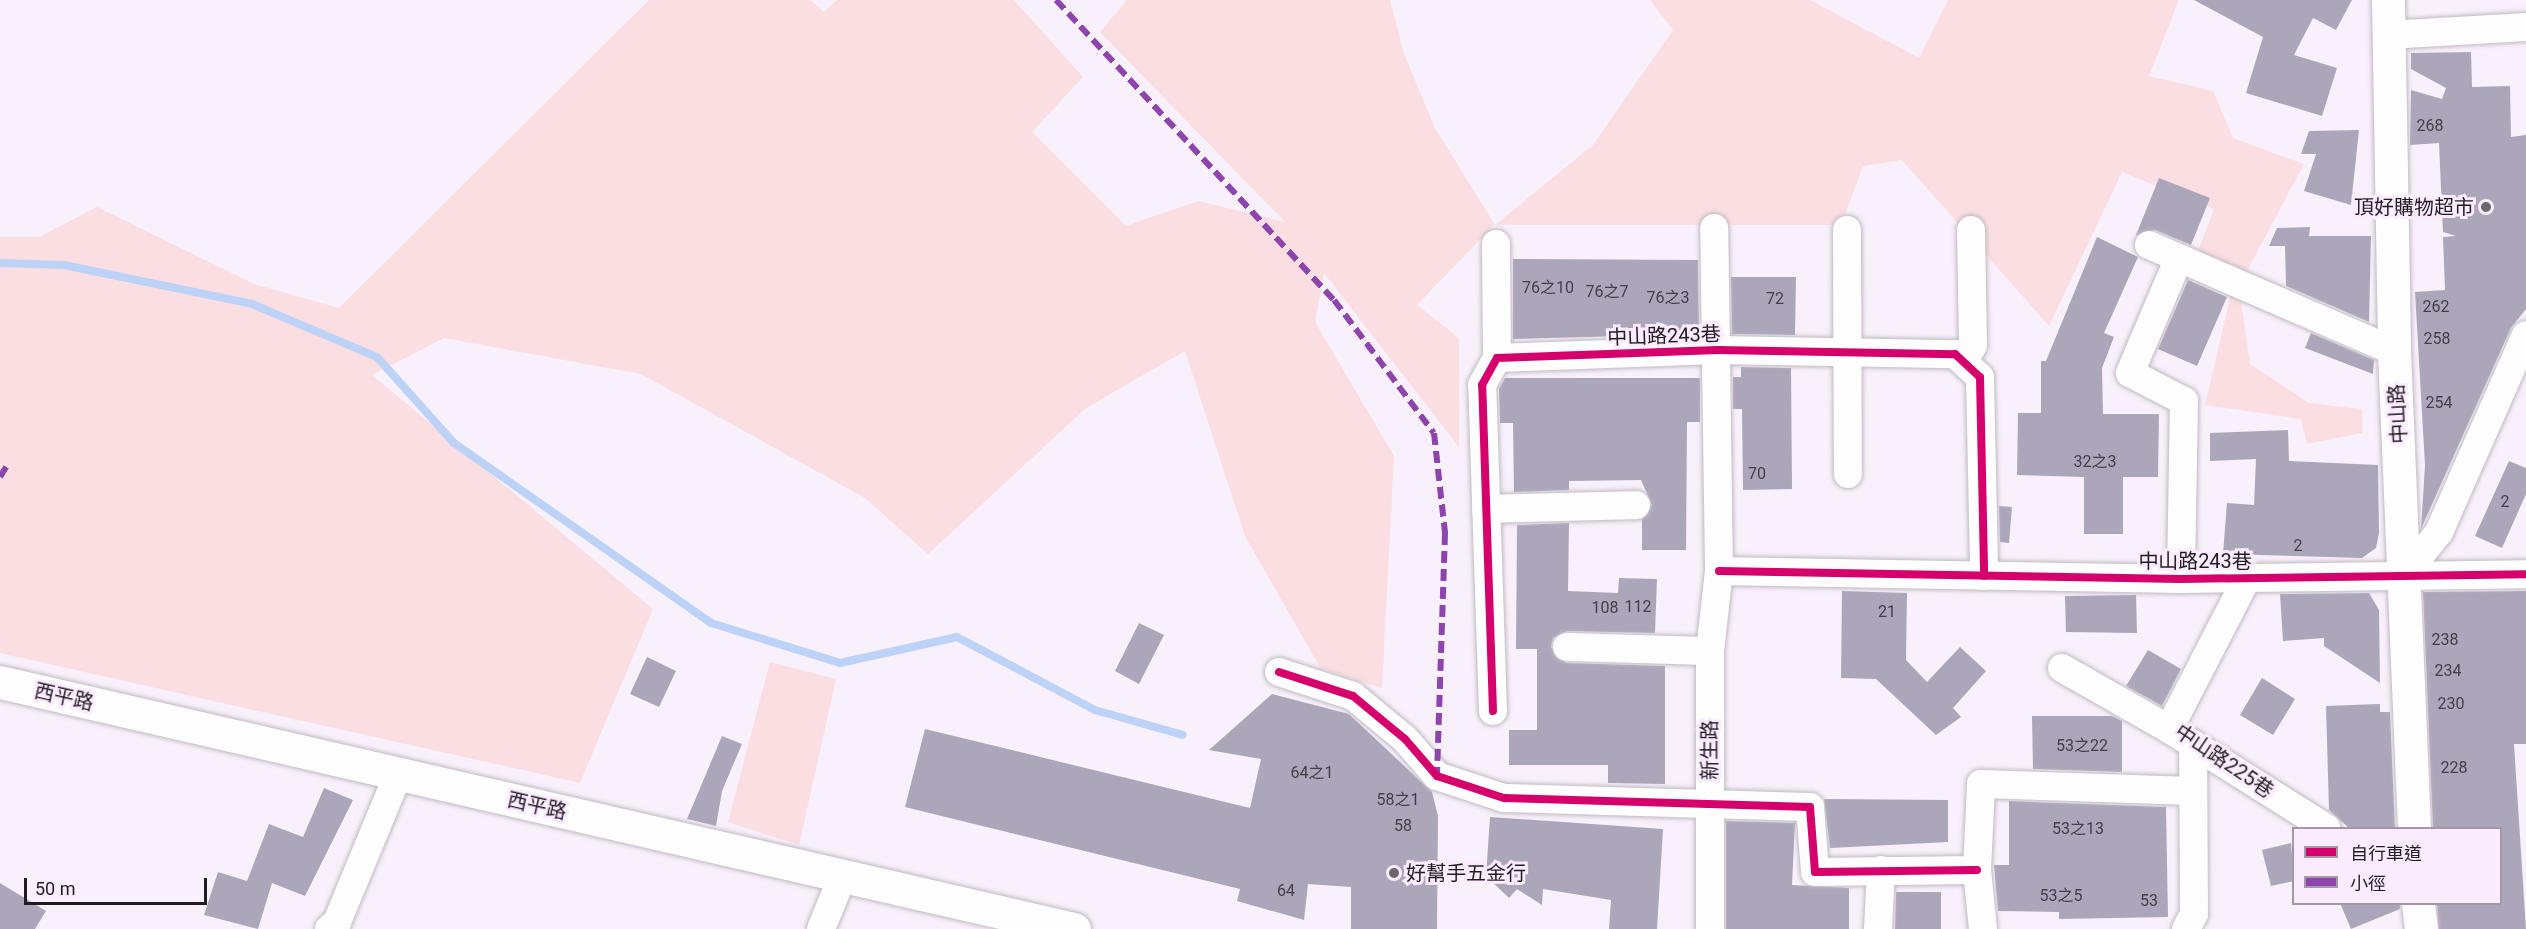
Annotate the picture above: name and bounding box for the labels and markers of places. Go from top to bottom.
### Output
place label: 頂好購物超市 [2354,195,2474,219]
marker: 頂好購物超市 [2479,200,2493,214]
place label: 好幫手五金行 [1406,861,1526,885]
marker: 好幫手五金行 [1387,866,1401,880]

